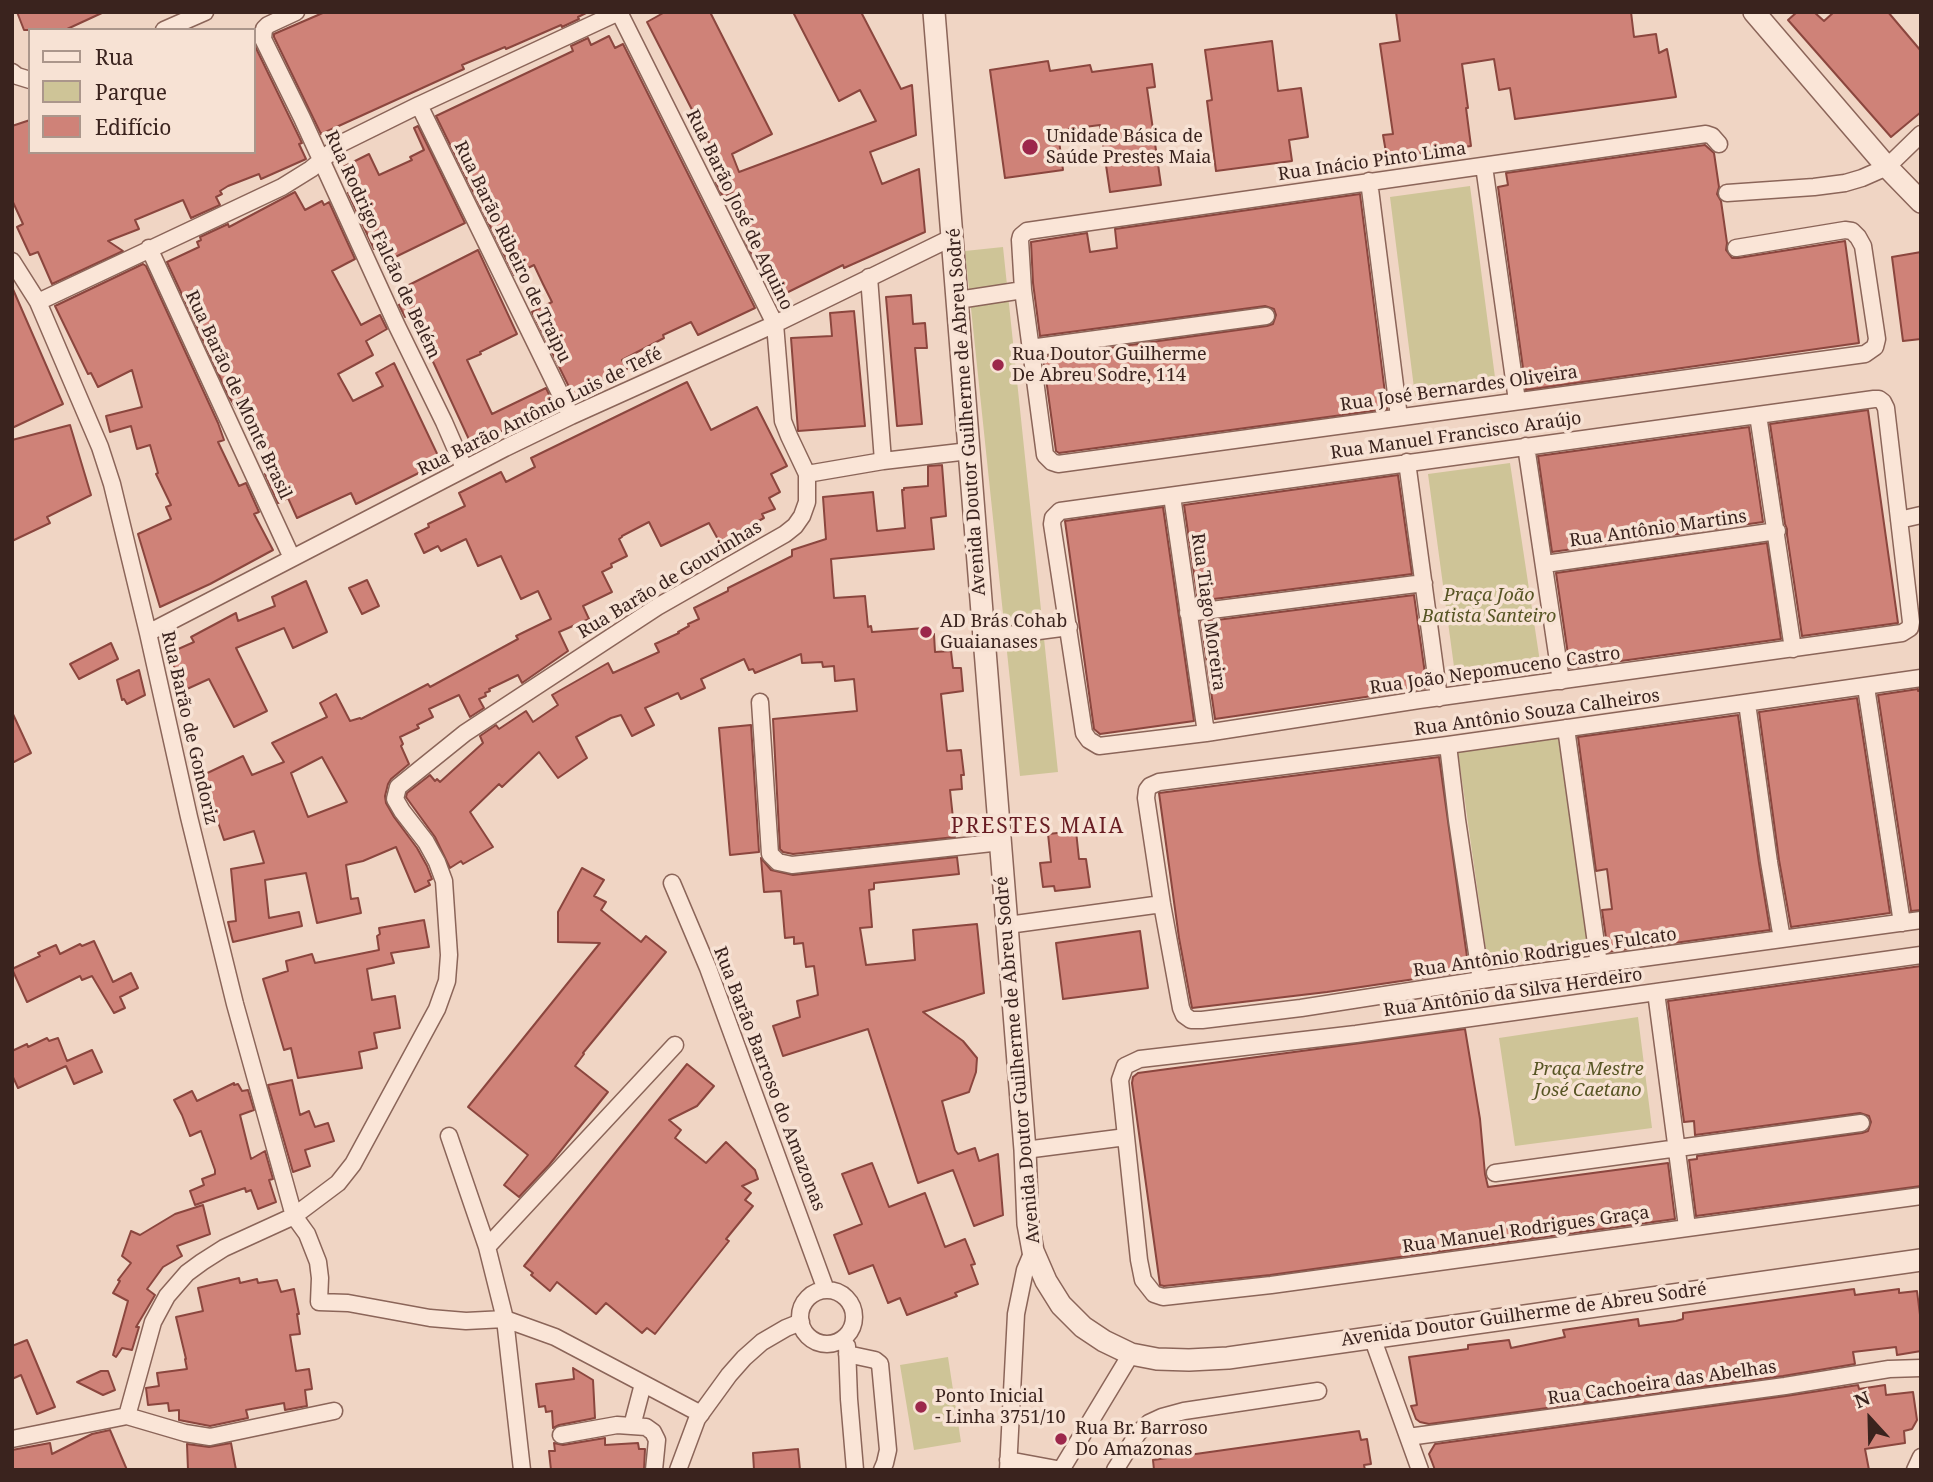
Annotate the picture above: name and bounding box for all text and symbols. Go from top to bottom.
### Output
legend [28,28,256,154]
text: Rua [95,43,134,71]
text: Parque [95,78,167,106]
street label: Rua Barão José de Aquino [681,106,797,314]
text: Edifício [95,113,171,141]
place label: Unidade Básica de Saúde Prestes Maia [1046,126,1211,168]
street label: Rua Rodrigo Falcão de Belém [320,128,444,362]
marker: Unidade Básica de Saúde Prestes Maia [1020,137,1040,157]
street label: Rua Barão Ribeiro de Traipu [449,138,575,366]
street label: Rua Inácio Pinto Lima [1276,138,1468,186]
street label: Avenida Doutor Guilherme de Abreu Sodré [943,227,991,597]
street label: Rua Barão de Monte Brasil [180,287,296,503]
street label: Rua Barão Antônio Luis de Tefé [414,343,666,481]
place label: Rua Doutor Guilherme De Abreu Sodre, 114 [1012,344,1207,386]
marker: Rua Doutor Guilherme De Abreu Sodre, 114 [990,357,1006,373]
street label: Rua José Bernardes Oliveira [1339,362,1579,416]
street label: Rua Manuel Francisco Araújo [1329,408,1583,464]
street label: Rua Antônio Martins [1568,506,1748,552]
street label: Rua Barão de Gouvinhas [574,516,766,644]
street label: Rua Tiago Moreira [1186,532,1230,692]
park label: Praça João Batista Santeiro [1422,585,1556,628]
place label: AD Brás Cohab Guaianases [940,611,1067,654]
marker: AD Brás Cohab Guaianases [918,624,934,640]
street label: Rua Barão de Gondoriz [156,629,222,827]
street label: Rua João Nepomuceno Castro [1368,643,1622,699]
street label: Rua Antônio Souza Calheiros [1413,685,1661,741]
district label: PRESTES MAIA [952,814,1124,840]
street label: Avenida Doutor Guilherme de Abreu Sodré [991,875,1045,1245]
street label: Rua Antônio Rodrigues Fulcato [1412,924,1678,982]
street label: Rua Barão Barroso do Amazonas [709,944,829,1214]
street label: Rua Antônio da Silva Herdeiro [1382,964,1644,1022]
park label: Praça Mestre José Caetano [1532,1059,1644,1102]
street label: Rua Manuel Rodrigues Graça [1401,1202,1651,1258]
street label: Avenida Doutor Guilherme de Abreu Sodré [1340,1279,1708,1351]
street label: Rua Cachoeira das Abelhas [1546,1356,1778,1410]
north arrow [1835,1384,1905,1454]
text: N [1850,1385,1874,1414]
place label: Ponto Inicial - Linha 3751/10 [935,1386,1066,1428]
marker: Ponto Inicial - Linha 3751/10 [913,1399,929,1415]
place label: Rua Br. Barroso Do Amazonas [1075,1418,1208,1460]
marker: Rua Br. Barroso Do Amazonas [1053,1431,1069,1447]

